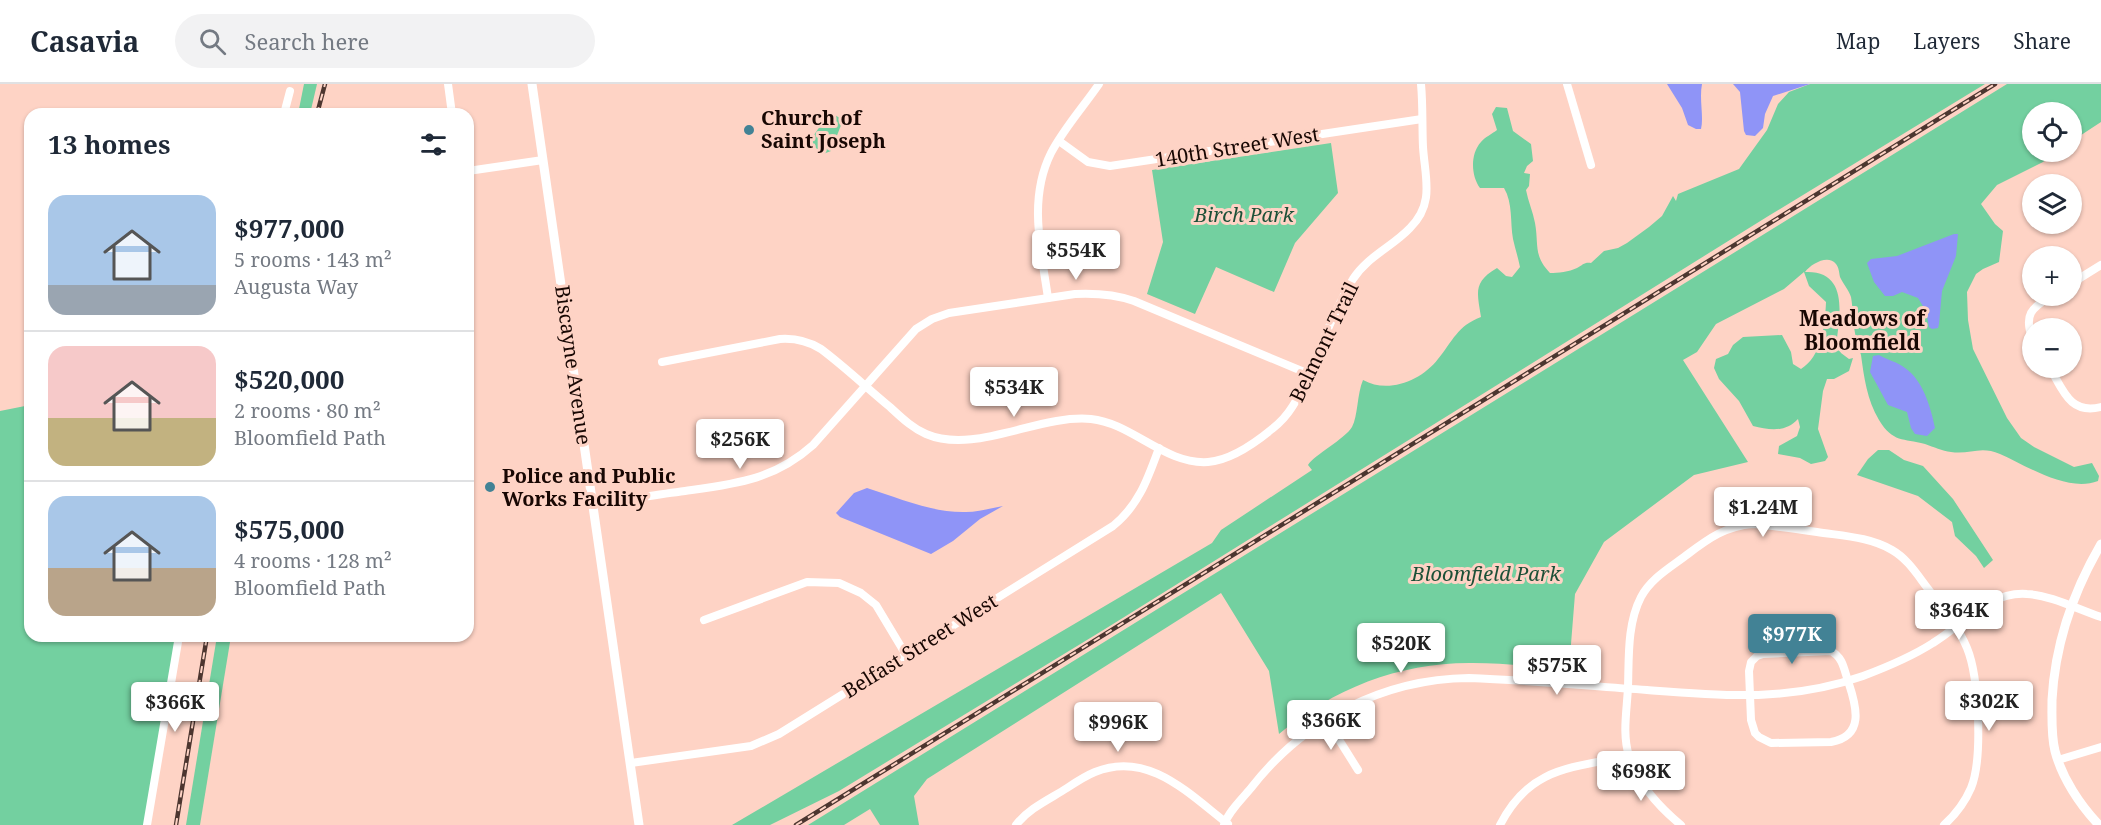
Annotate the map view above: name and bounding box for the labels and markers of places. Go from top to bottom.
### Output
place label: Church of Saint Joseph [761,104,886,154]
marker: Church of Saint Joseph [742,123,756,137]
pin: $554K [1034,230,1118,281]
pin: $534K [972,367,1056,418]
pin: $256K [698,419,782,470]
place label: Police and Public Works Facility [502,462,676,512]
marker: Police and Public Works Facility [483,480,497,494]
pin: $1.24M [1714,487,1812,538]
pin: $364K [1917,590,2001,641]
pin: $977K [1750,614,1834,665]
pin: $520K [1359,623,1443,674]
pin: $575K [1515,645,1599,696]
pin: $302K [1947,681,2031,732]
pin: $366K [133,682,217,733]
pin: $366K [1289,700,1373,751]
pin: $996K [1076,702,1160,753]
pin: $698K [1599,751,1683,802]

